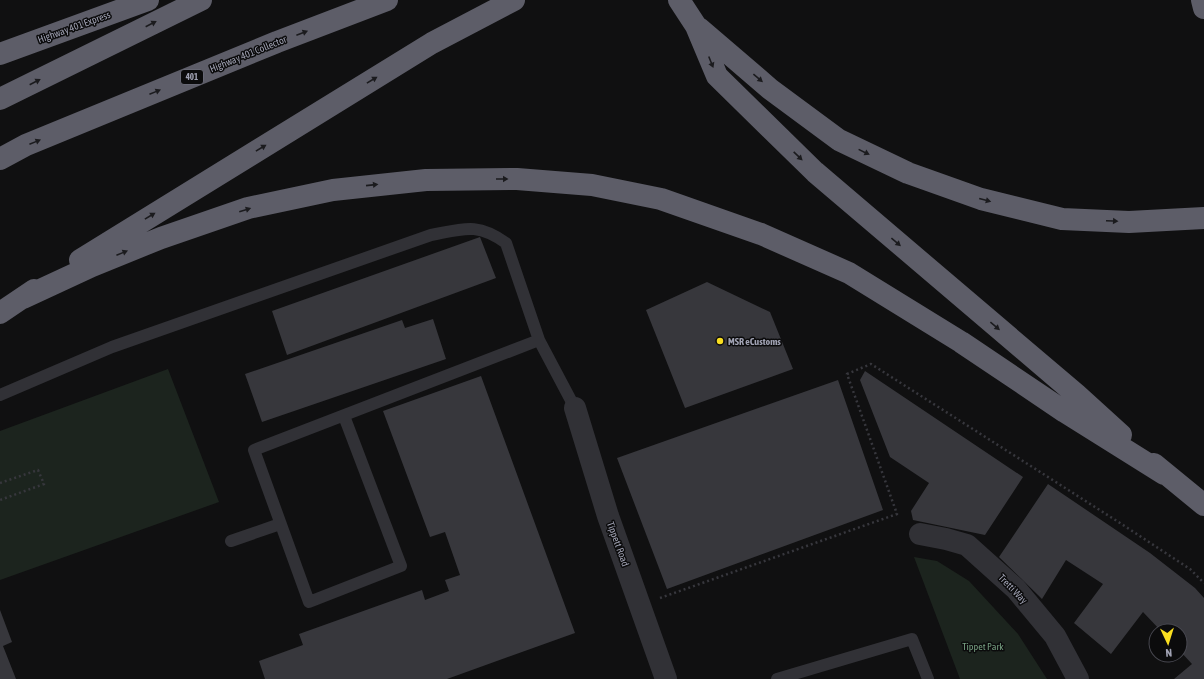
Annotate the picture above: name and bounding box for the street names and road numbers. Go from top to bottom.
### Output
street label: Highway 401 Express [36,9,112,45]
street label: Highway 401 Collector [208,33,289,74]
road number: 401 [181,70,203,84]
street label: Tippett Road [605,520,631,568]
street label: Tretti Way [996,572,1030,606]

